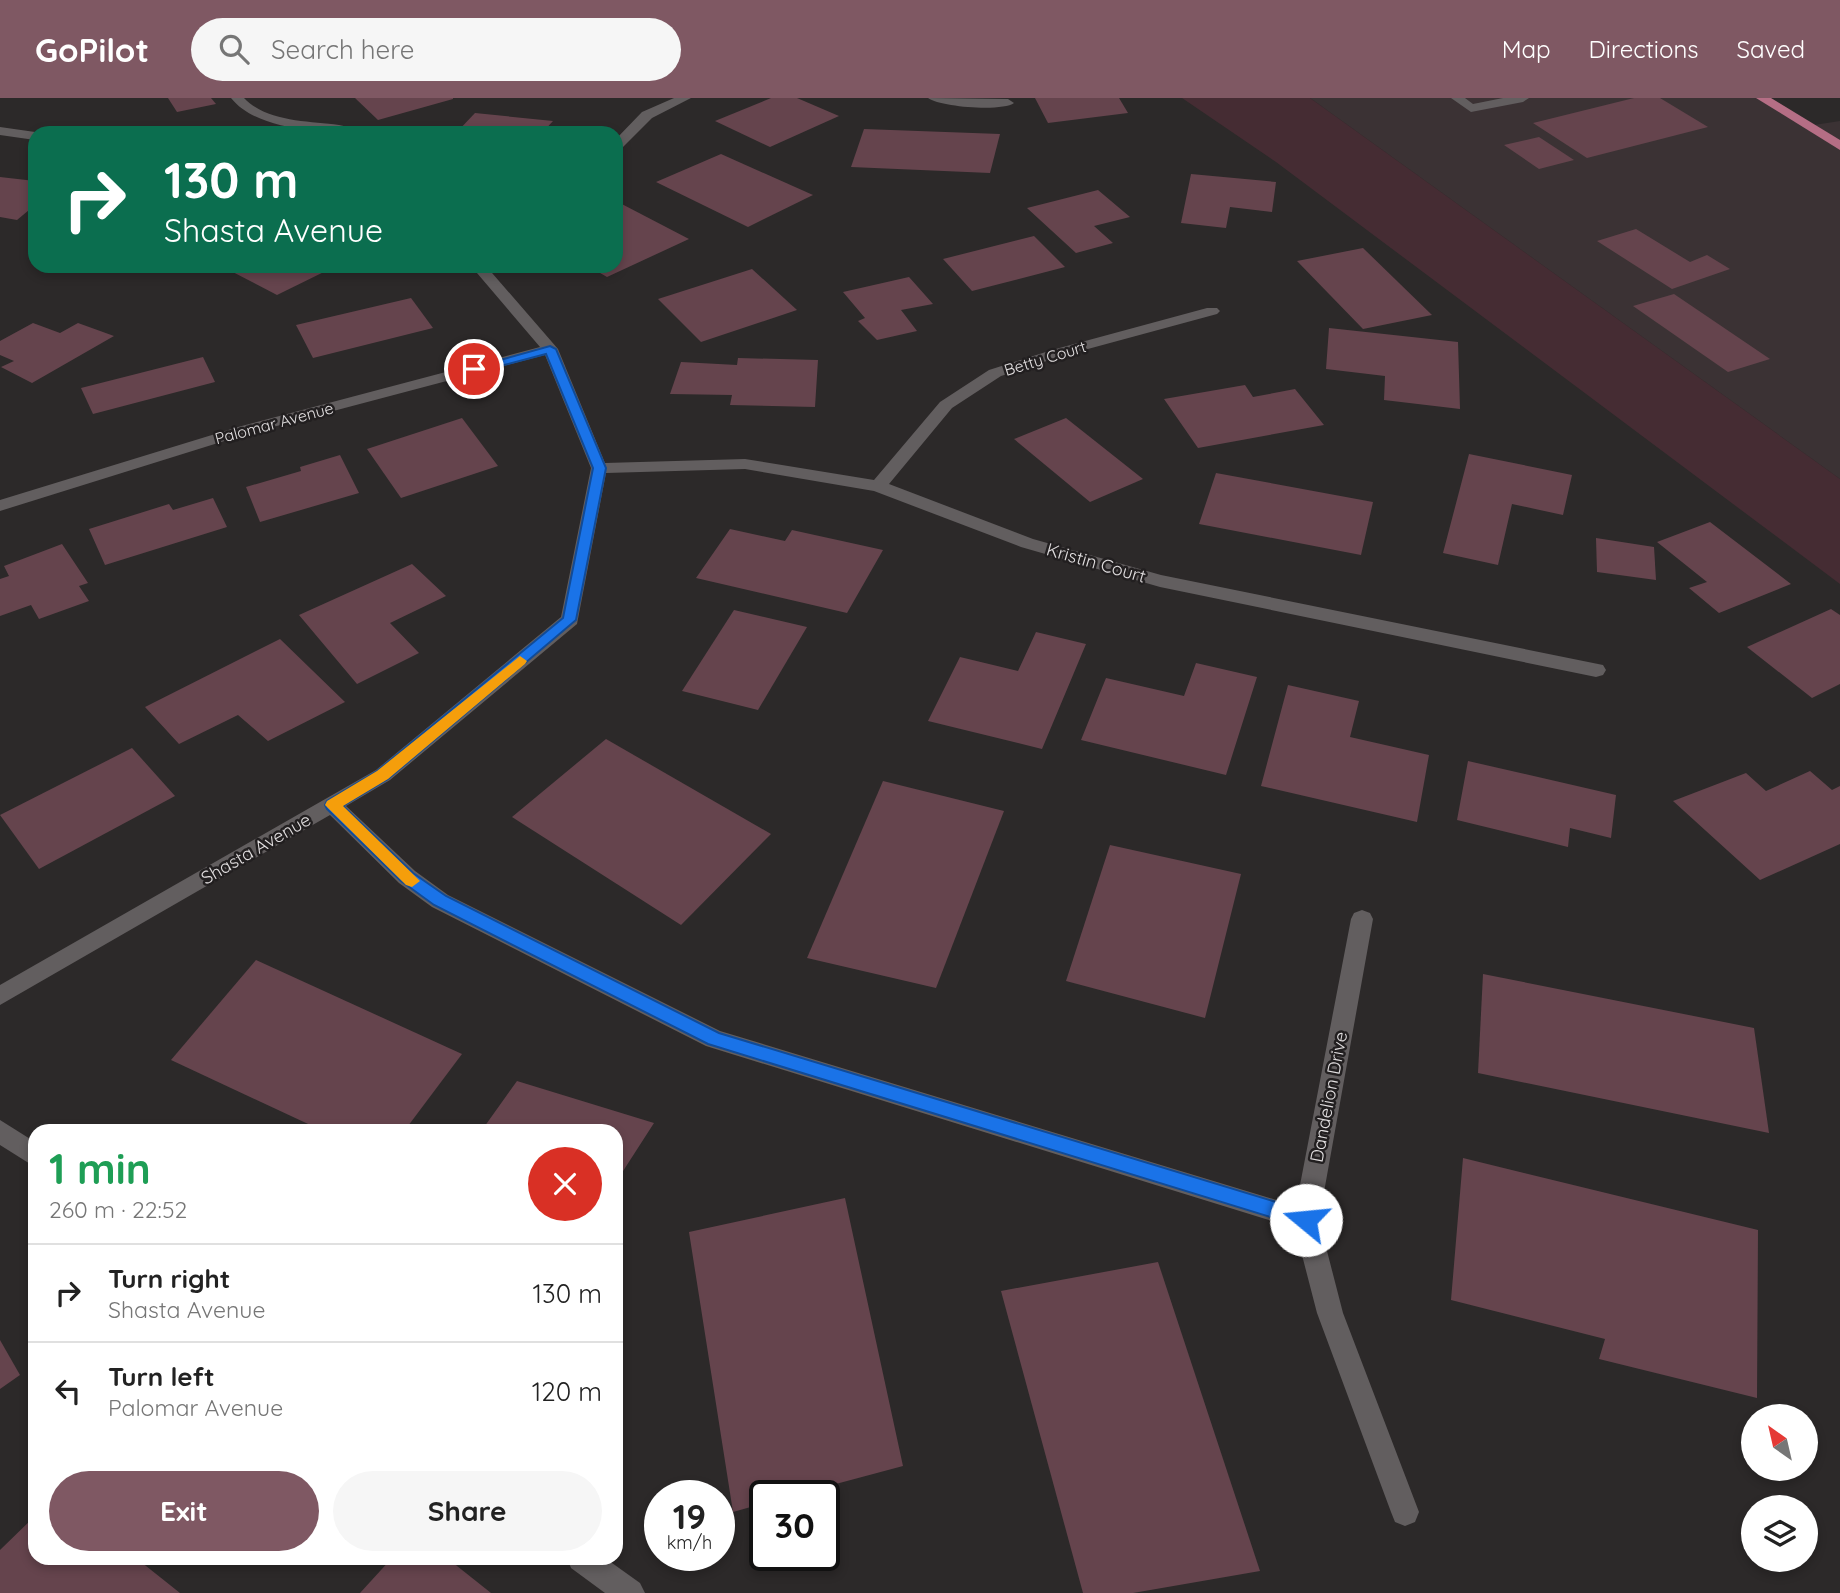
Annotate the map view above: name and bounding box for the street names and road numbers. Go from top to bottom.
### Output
street label: Betty Court [1002,336,1088,380]
street label: Palomar Avenue [213,398,335,448]
street label: Kristin Court [1044,537,1149,588]
street label: Shasta Avenue [197,808,315,889]
street label: Dandelion Drive [1305,1030,1352,1164]

